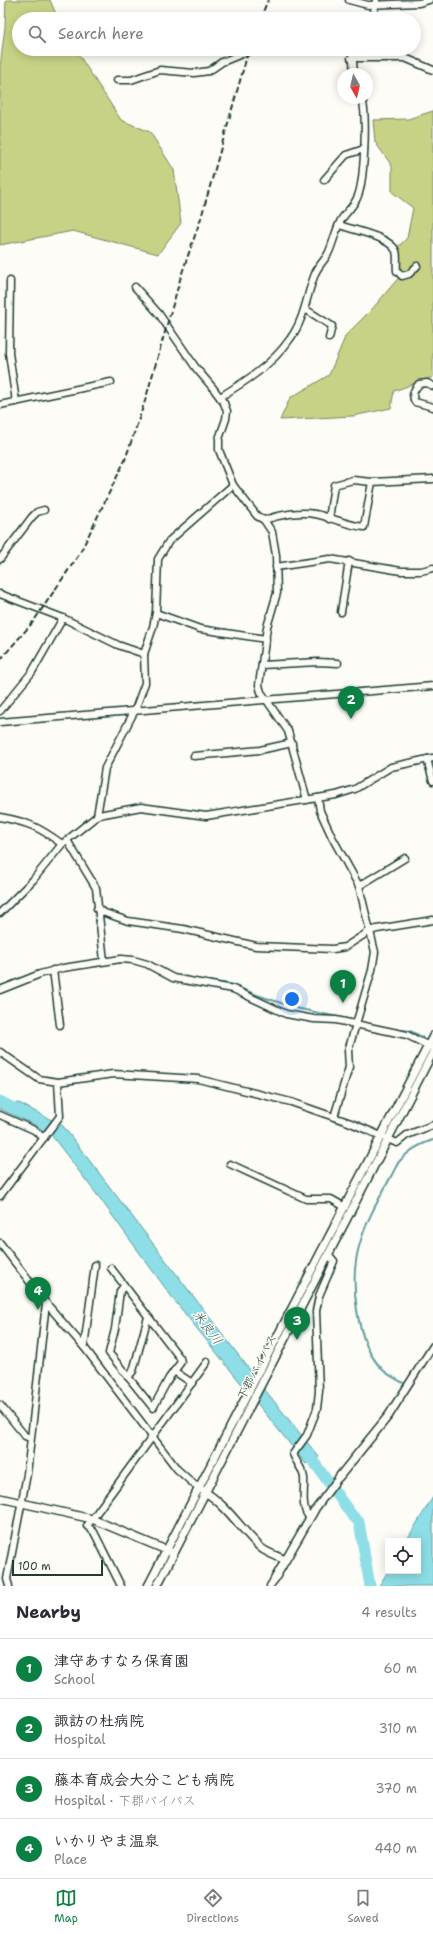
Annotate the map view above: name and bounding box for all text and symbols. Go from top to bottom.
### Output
search box [12,12,421,56]
icon: search [26,23,48,45]
text: Search here [58,24,144,44]
north arrow [337,68,373,104]
pin: 2 [338,686,364,719]
pin: 1 [330,970,356,1003]
your location [282,989,302,1009]
pin: 4 [25,1277,51,1310]
water label: 米良川 [189,1307,226,1348]
pin: 3 [284,1307,310,1340]
street label: 下郡バイパス [234,1331,280,1403]
map controls [385,1538,421,1574]
button: locate [385,1538,421,1574]
scale bar [12,1558,103,1577]
text: 100 m [18,1559,51,1574]
text: Nearby [16,1601,81,1623]
text: 4 results [361,1604,417,1621]
text: 津守あすなろ保育園 [54,1651,189,1671]
text: 1 [26,1660,32,1677]
text: 60 m [384,1660,417,1677]
text: School [54,1671,95,1688]
text: 諏訪の杜病院 [54,1711,144,1731]
text: 2 [24,1720,34,1737]
text: 310 m [379,1720,417,1737]
text: Hospital [54,1731,105,1748]
text: 藤本育成会大分こども病院 [54,1770,234,1790]
text: 3 [24,1780,34,1797]
text: 370 m [375,1780,417,1797]
text: Hospital · 下郡バイパス [54,1792,196,1809]
text: いかりやま温泉 [54,1831,159,1851]
text: 4 [24,1840,34,1857]
text: 440 m [375,1840,417,1857]
text: Place [54,1851,87,1868]
tab: Map [54,1887,78,1926]
tab: Directions [186,1887,239,1926]
tab: Saved [347,1887,379,1926]

